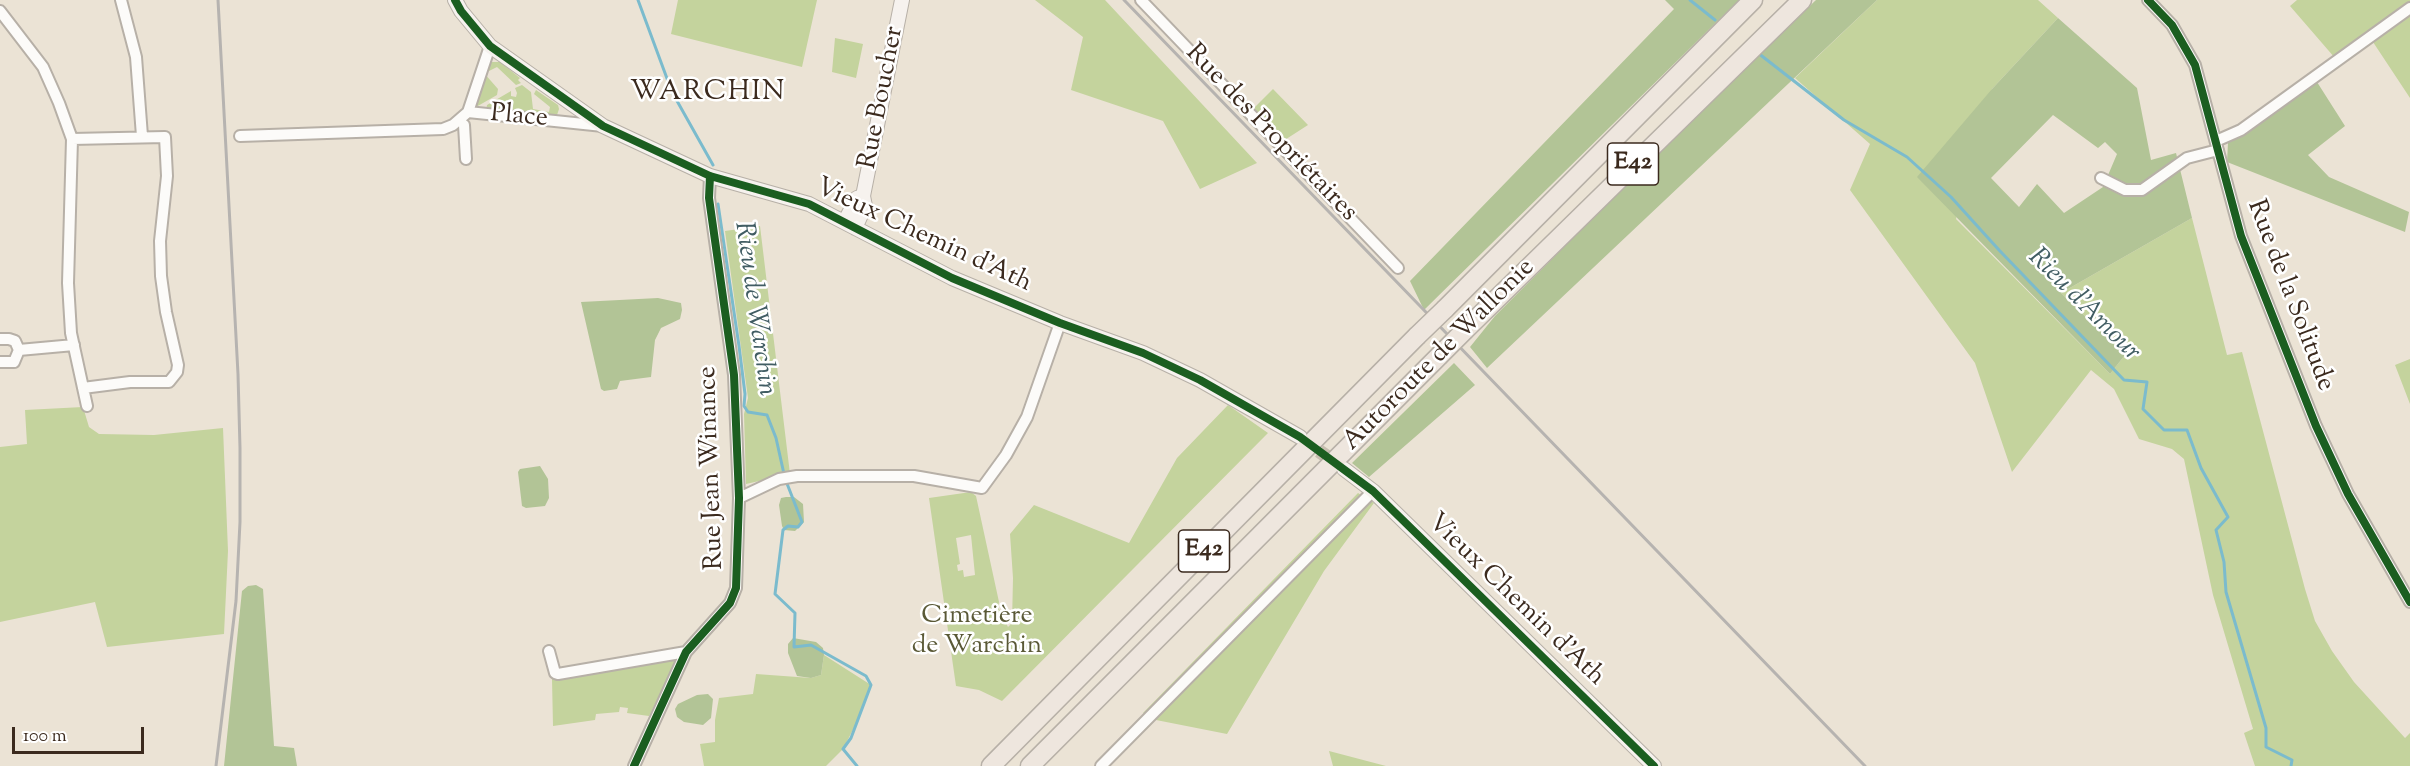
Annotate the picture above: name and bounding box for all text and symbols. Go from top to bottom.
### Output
street label: Rue Boucher [854,24,912,172]
street label: Rue des Propriétaires [1177,39,1363,229]
district label: WARCHIN [630,77,786,111]
street label: Place [489,100,549,136]
road number: E42 [1608,143,1658,185]
street label: Vieux Chemin d'Ath [810,173,1036,301]
street label: Rue de la Solitude [2238,196,2340,396]
water label: Rieu de Warchin [725,220,781,398]
water label: Rieu d'Amour [2020,243,2146,369]
street label: Autoroute de Wallonie [1338,254,1542,458]
street label: Rue Jean Winance [694,365,732,571]
street label: Vieux Chemin d'Ath [1420,508,1610,694]
road number: E42 [1178,530,1230,572]
park label: Cimetière de Warchin [912,602,1042,664]
scale bar [15,715,147,753]
text: 100 m [23,724,67,750]

